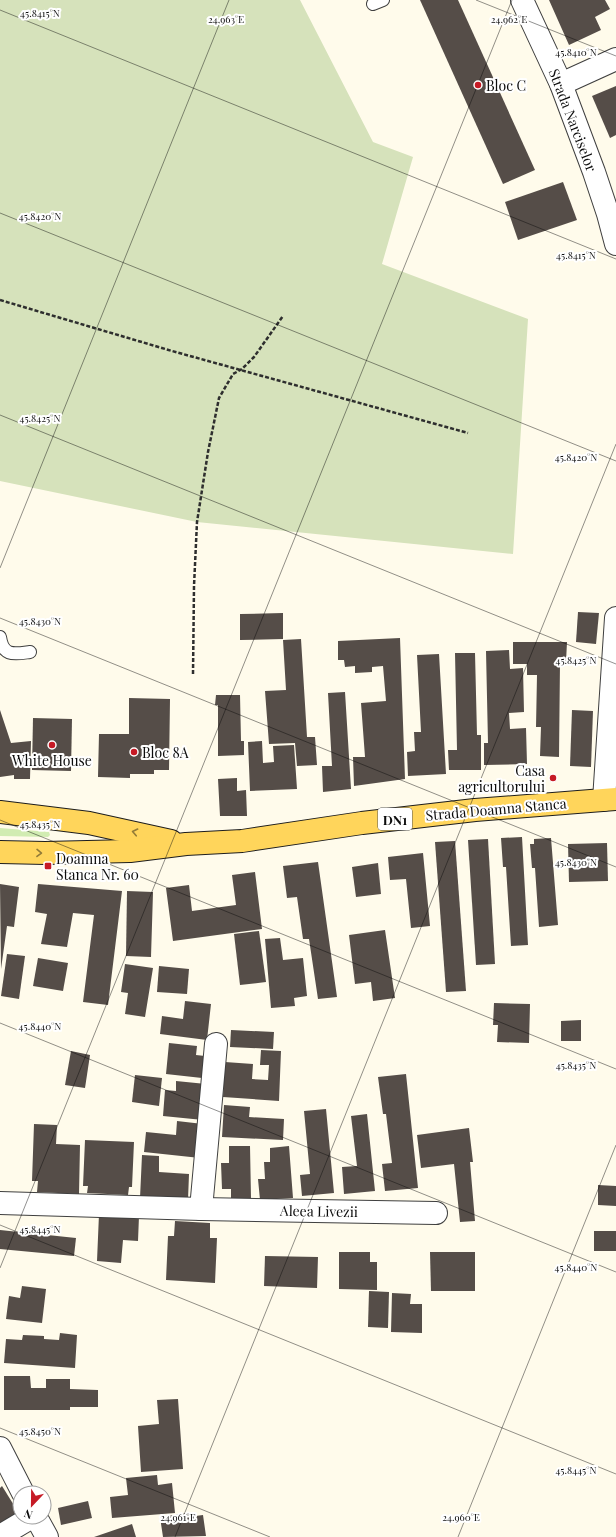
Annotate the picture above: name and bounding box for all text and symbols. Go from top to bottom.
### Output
text: 45.8415°N [20,6,60,20]
text: 24.963°E [208,12,244,26]
text: 24.962°E [491,12,527,26]
text: 45.8410°N [555,45,597,59]
street label: Strada Narciselor [545,66,602,175]
place label: Bloc C [486,76,526,95]
marker: Bloc C [473,80,483,90]
text: 45.8420°N [19,209,61,223]
text: 45.8415°N [556,248,596,262]
text: 45.8425°N [20,411,60,425]
text: 45.8420°N [555,450,597,464]
text: 45.8430°N [19,614,61,628]
text: 45.8425°N [556,653,596,667]
marker: White House [47,740,57,750]
place label: Bloc 8A [142,743,189,762]
marker: Bloc 8A [129,747,139,757]
place label: White House [11,751,92,770]
place label: Casa agricultorului [458,761,545,796]
marker: Casa agricultorului [548,773,558,783]
street label: Strada Doamna Stanca [425,793,567,825]
road number: DN1 [378,808,412,830]
text: 45.8435°N [20,817,60,831]
one-way arrow [131,829,138,837]
one-way arrow [36,849,42,857]
place label: Doamna Stanca Nr. 60 [56,849,139,884]
text: 45.8430°N [555,855,597,869]
marker: Doamna Stanca Nr. 60 [43,861,53,871]
text: 45.8440°N [19,1019,61,1033]
text: 45.8435°N [556,1058,596,1072]
street label: Aleea Livezii [279,1201,358,1221]
text: 45.8445°N [19,1222,61,1236]
text: 45.8440°N [555,1260,597,1274]
text: 45.8450°N [19,1424,61,1438]
text: 45.8445°N [555,1463,597,1477]
north arrow [12,1485,52,1525]
text: N [22,1506,35,1523]
text: 24.961°E [160,1510,196,1524]
text: 24.960°E [442,1510,480,1524]

